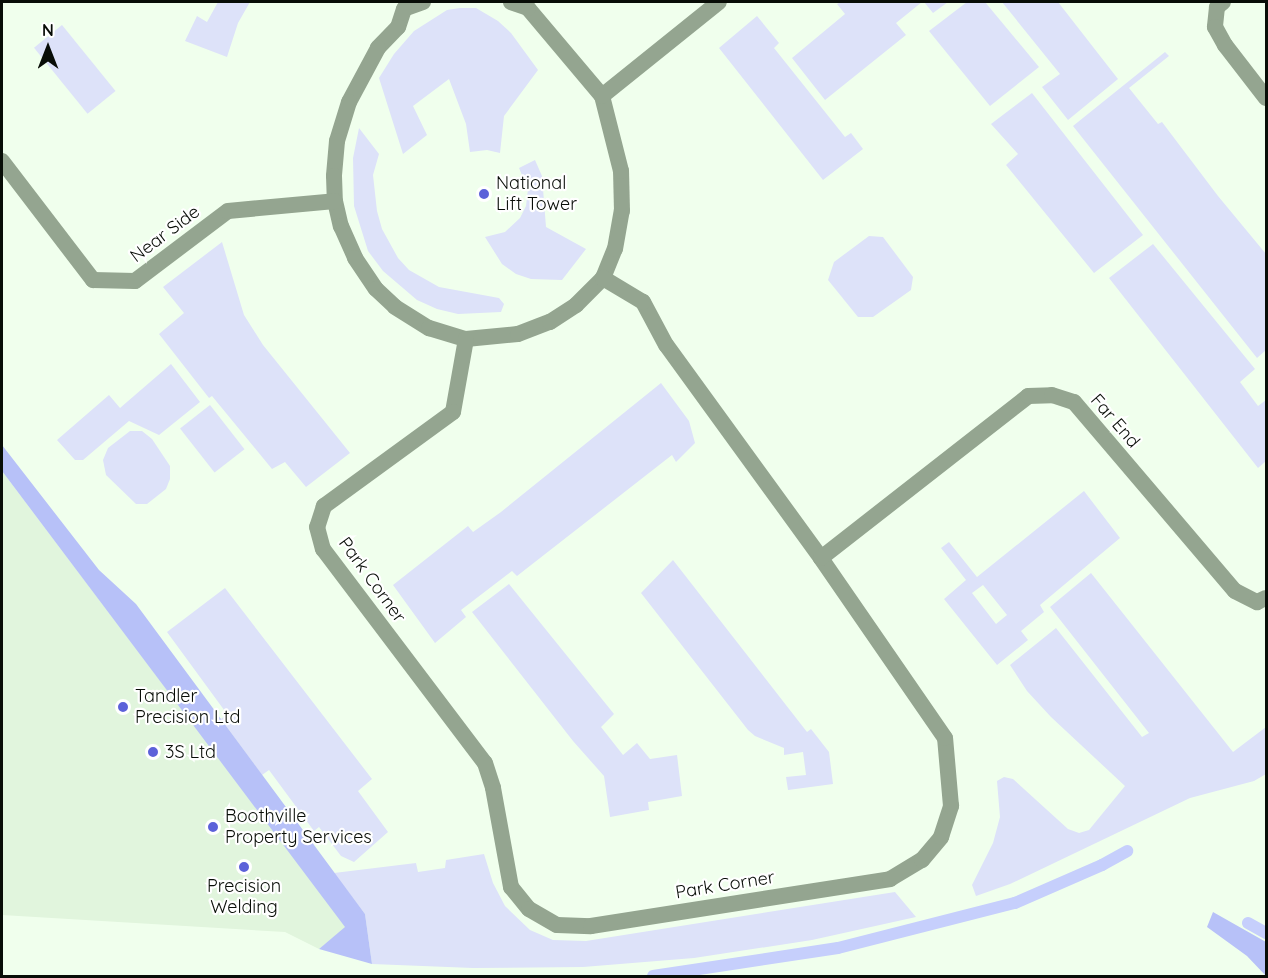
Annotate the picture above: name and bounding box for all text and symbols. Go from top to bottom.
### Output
north arrow [18,18,78,78]
text: N [42,20,54,40]
place label: National Lift Tower [496,173,577,216]
marker: National Lift Tower [477,187,491,201]
street label: Near Side [126,201,204,267]
street label: Far End [1086,390,1144,452]
street label: Park Corner [334,533,410,627]
place label: Tandler Precision Ltd [135,686,240,728]
marker: Tandler Precision Ltd [116,700,130,714]
place label: 3S Ltd [165,741,216,763]
marker: 3S Ltd [146,745,160,759]
place label: Boothville Property Services [225,806,372,848]
marker: Boothville Property Services [206,820,220,834]
marker: Precision Welding [237,860,251,874]
street label: Park Corner [674,867,776,903]
place label: Precision Welding [207,876,281,918]

